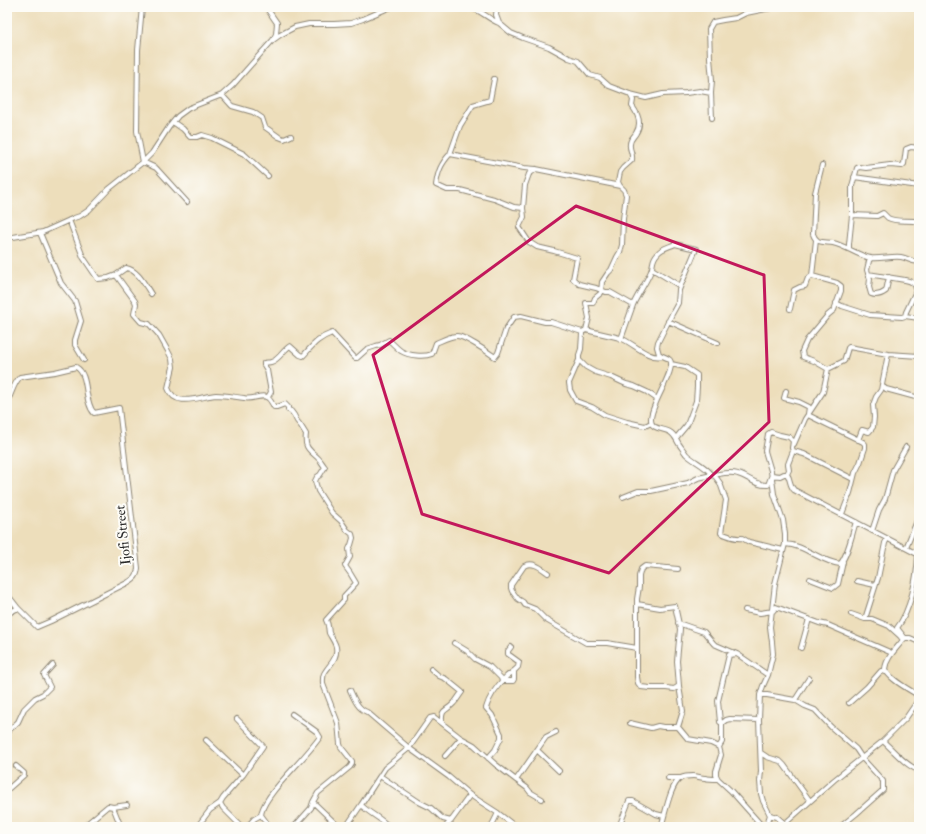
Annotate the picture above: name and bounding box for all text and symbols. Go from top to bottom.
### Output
street label: Ijofi Street [111,504,135,566]

